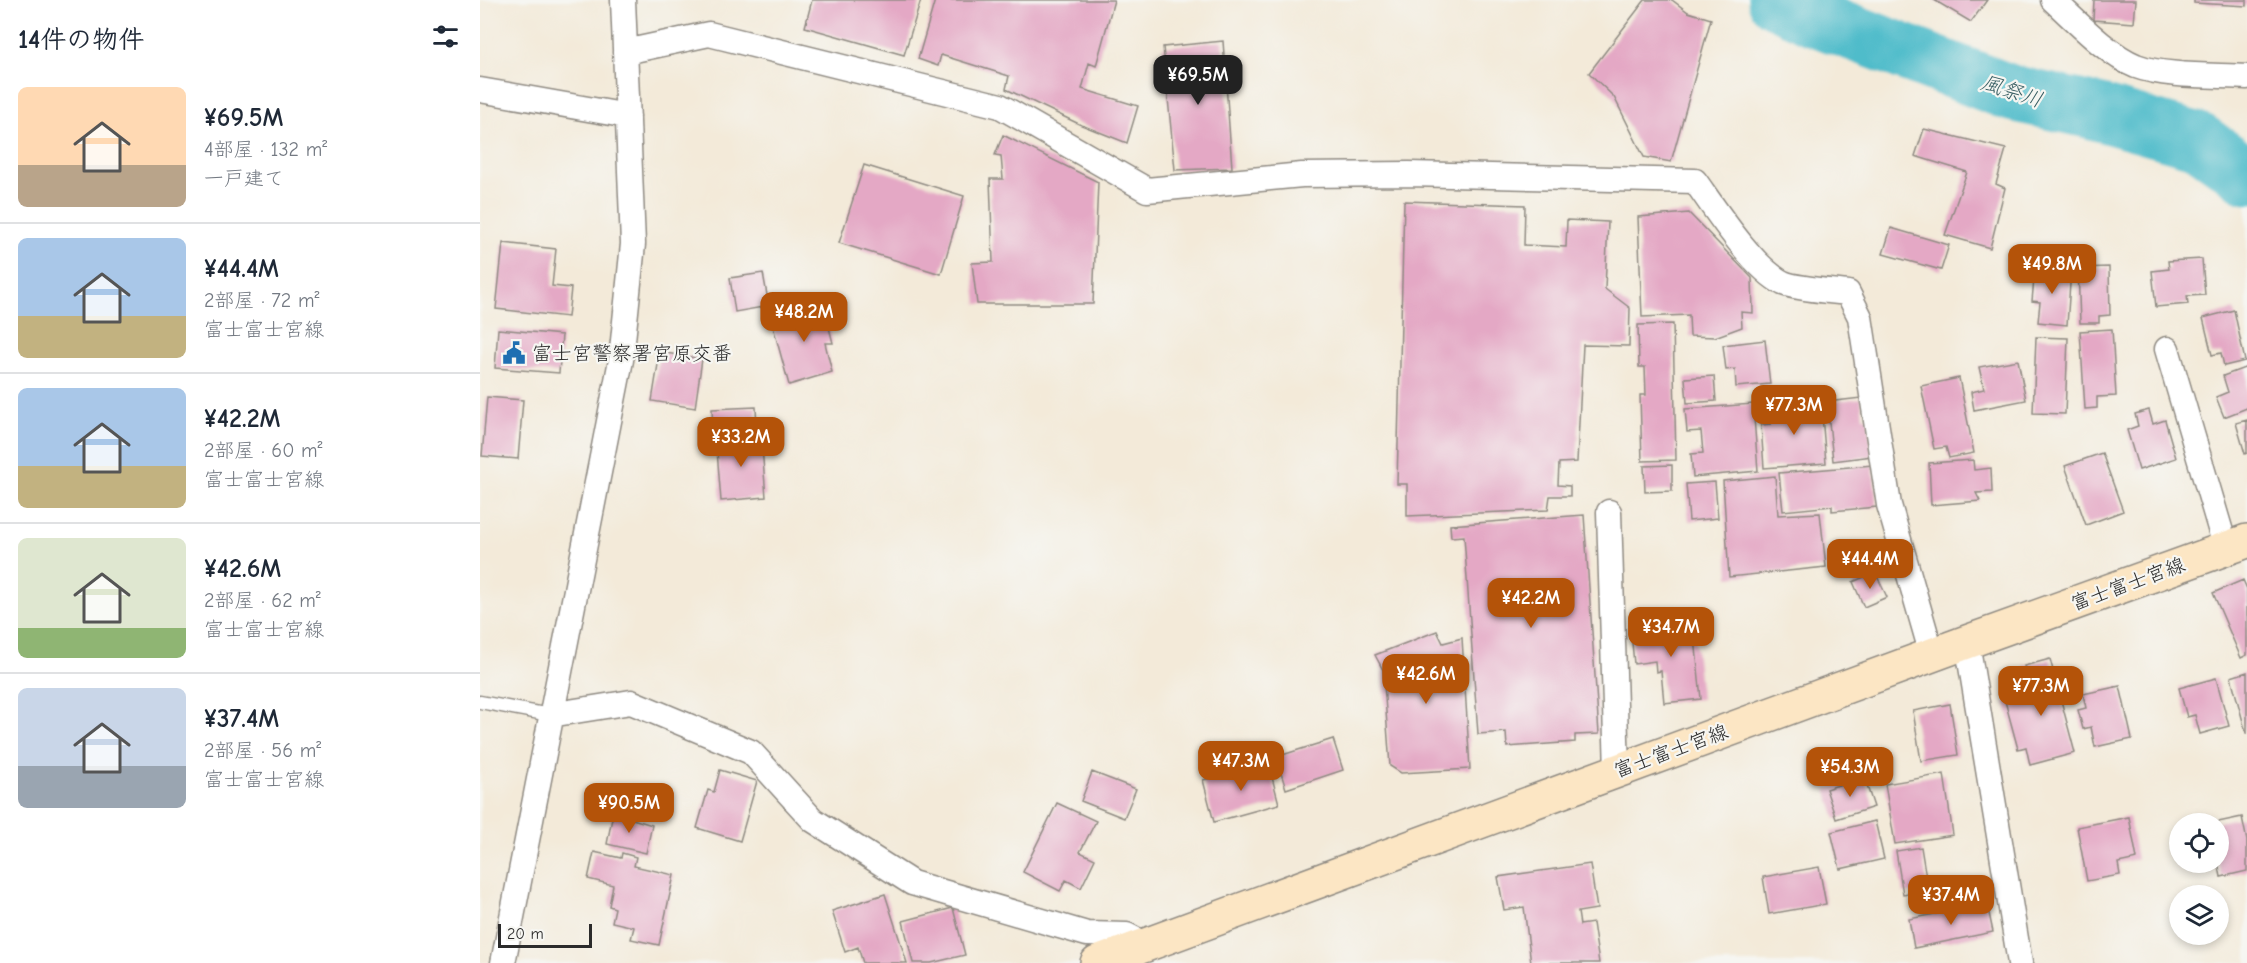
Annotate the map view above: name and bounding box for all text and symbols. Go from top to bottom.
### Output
icon: filters [429,20,462,53]
text: 14件の物件 [18,25,144,55]
pin: ¥69.5M [1149,55,1247,106]
text: ¥69.5M [1167,63,1229,86]
water label: 風祭川 [1978,70,2046,112]
text: ¥69.5M [204,103,283,133]
icon: home [66,111,138,183]
text: 4部屋 · 132 m² [204,138,327,161]
text: 一戸建て [204,167,284,190]
pin: ¥49.8M [2003,244,2101,295]
text: ¥49.8M [2022,252,2082,275]
text: ¥44.4M [204,254,279,284]
icon: home [66,262,138,334]
text: 2部屋 · 72 m² [204,289,319,312]
pin: ¥48.2M [755,292,853,343]
text: ¥48.2M [774,300,834,323]
text: 富士富士宮線 [204,318,324,341]
public building icon: 富士宮警察署宮原交番 [501,340,527,366]
place label: 富士宮警察署宮原交番 [532,342,732,365]
pin: ¥77.3M [1745,385,1843,436]
text: ¥77.3M [1765,393,1823,416]
text: ¥42.2M [204,404,281,434]
icon: home [66,412,138,484]
pin: ¥33.2M [692,417,790,468]
text: ¥33.2M [711,425,771,448]
text: 2部屋 · 60 m² [204,439,323,462]
text: 富士富士宮線 [204,468,324,491]
pin: ¥44.4M [1821,539,1919,590]
text: ¥44.4M [1841,547,1899,570]
street label: 富士富士宮線 [2068,553,2188,615]
text: ¥42.6M [204,554,281,584]
icon: home [66,562,138,634]
pin: ¥42.2M [1482,578,1580,629]
text: ¥42.2M [1502,586,1560,609]
text: 2部屋 · 62 m² [204,589,321,612]
pin: ¥34.7M [1622,607,1720,658]
text: ¥34.7M [1642,615,1700,638]
text: 富士富士宮線 [204,618,324,641]
pin: ¥42.6M [1377,654,1475,705]
text: ¥42.6M [1396,662,1456,685]
pin: ¥77.3M [1992,666,2090,717]
text: ¥77.3M [2012,674,2070,697]
text: ¥37.4M [204,704,279,734]
icon: home [66,712,138,784]
street label: 富士富士宮線 [1611,720,1731,782]
text: 2部屋 · 56 m² [204,739,321,762]
pin: ¥47.3M [1192,741,1290,792]
pin: ¥54.3M [1801,747,1899,798]
text: ¥47.3M [1212,749,1270,772]
text: ¥54.3M [1820,755,1880,778]
text: 富士富士宮線 [204,768,324,791]
pin: ¥90.5M [580,783,678,834]
text: ¥90.5M [598,791,660,814]
map controls [2169,813,2229,945]
button: locate [2169,813,2229,873]
pin: ¥37.4M [1902,875,2000,926]
text: ¥37.4M [1922,883,1980,906]
button: layers [2169,885,2229,945]
scale bar [498,921,592,948]
text: 20 m [507,925,544,943]

